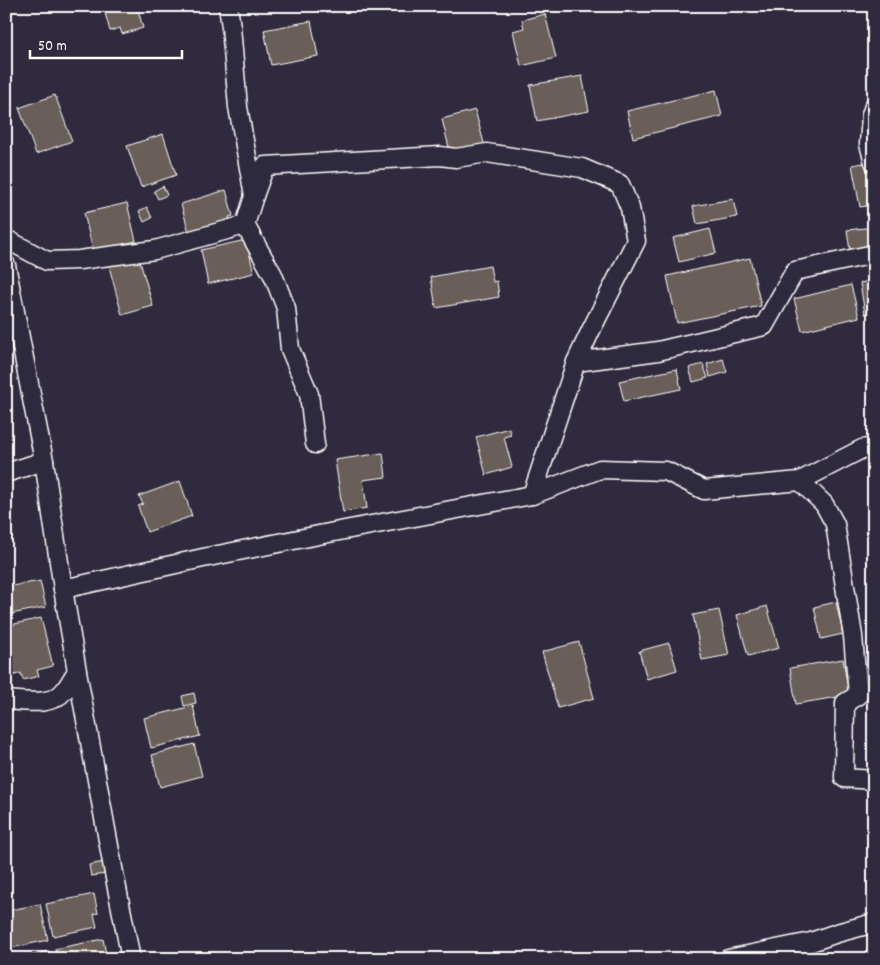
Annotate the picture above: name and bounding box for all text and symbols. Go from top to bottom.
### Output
scale bar [30,28,182,60]
text: 50 m [38,36,67,58]

